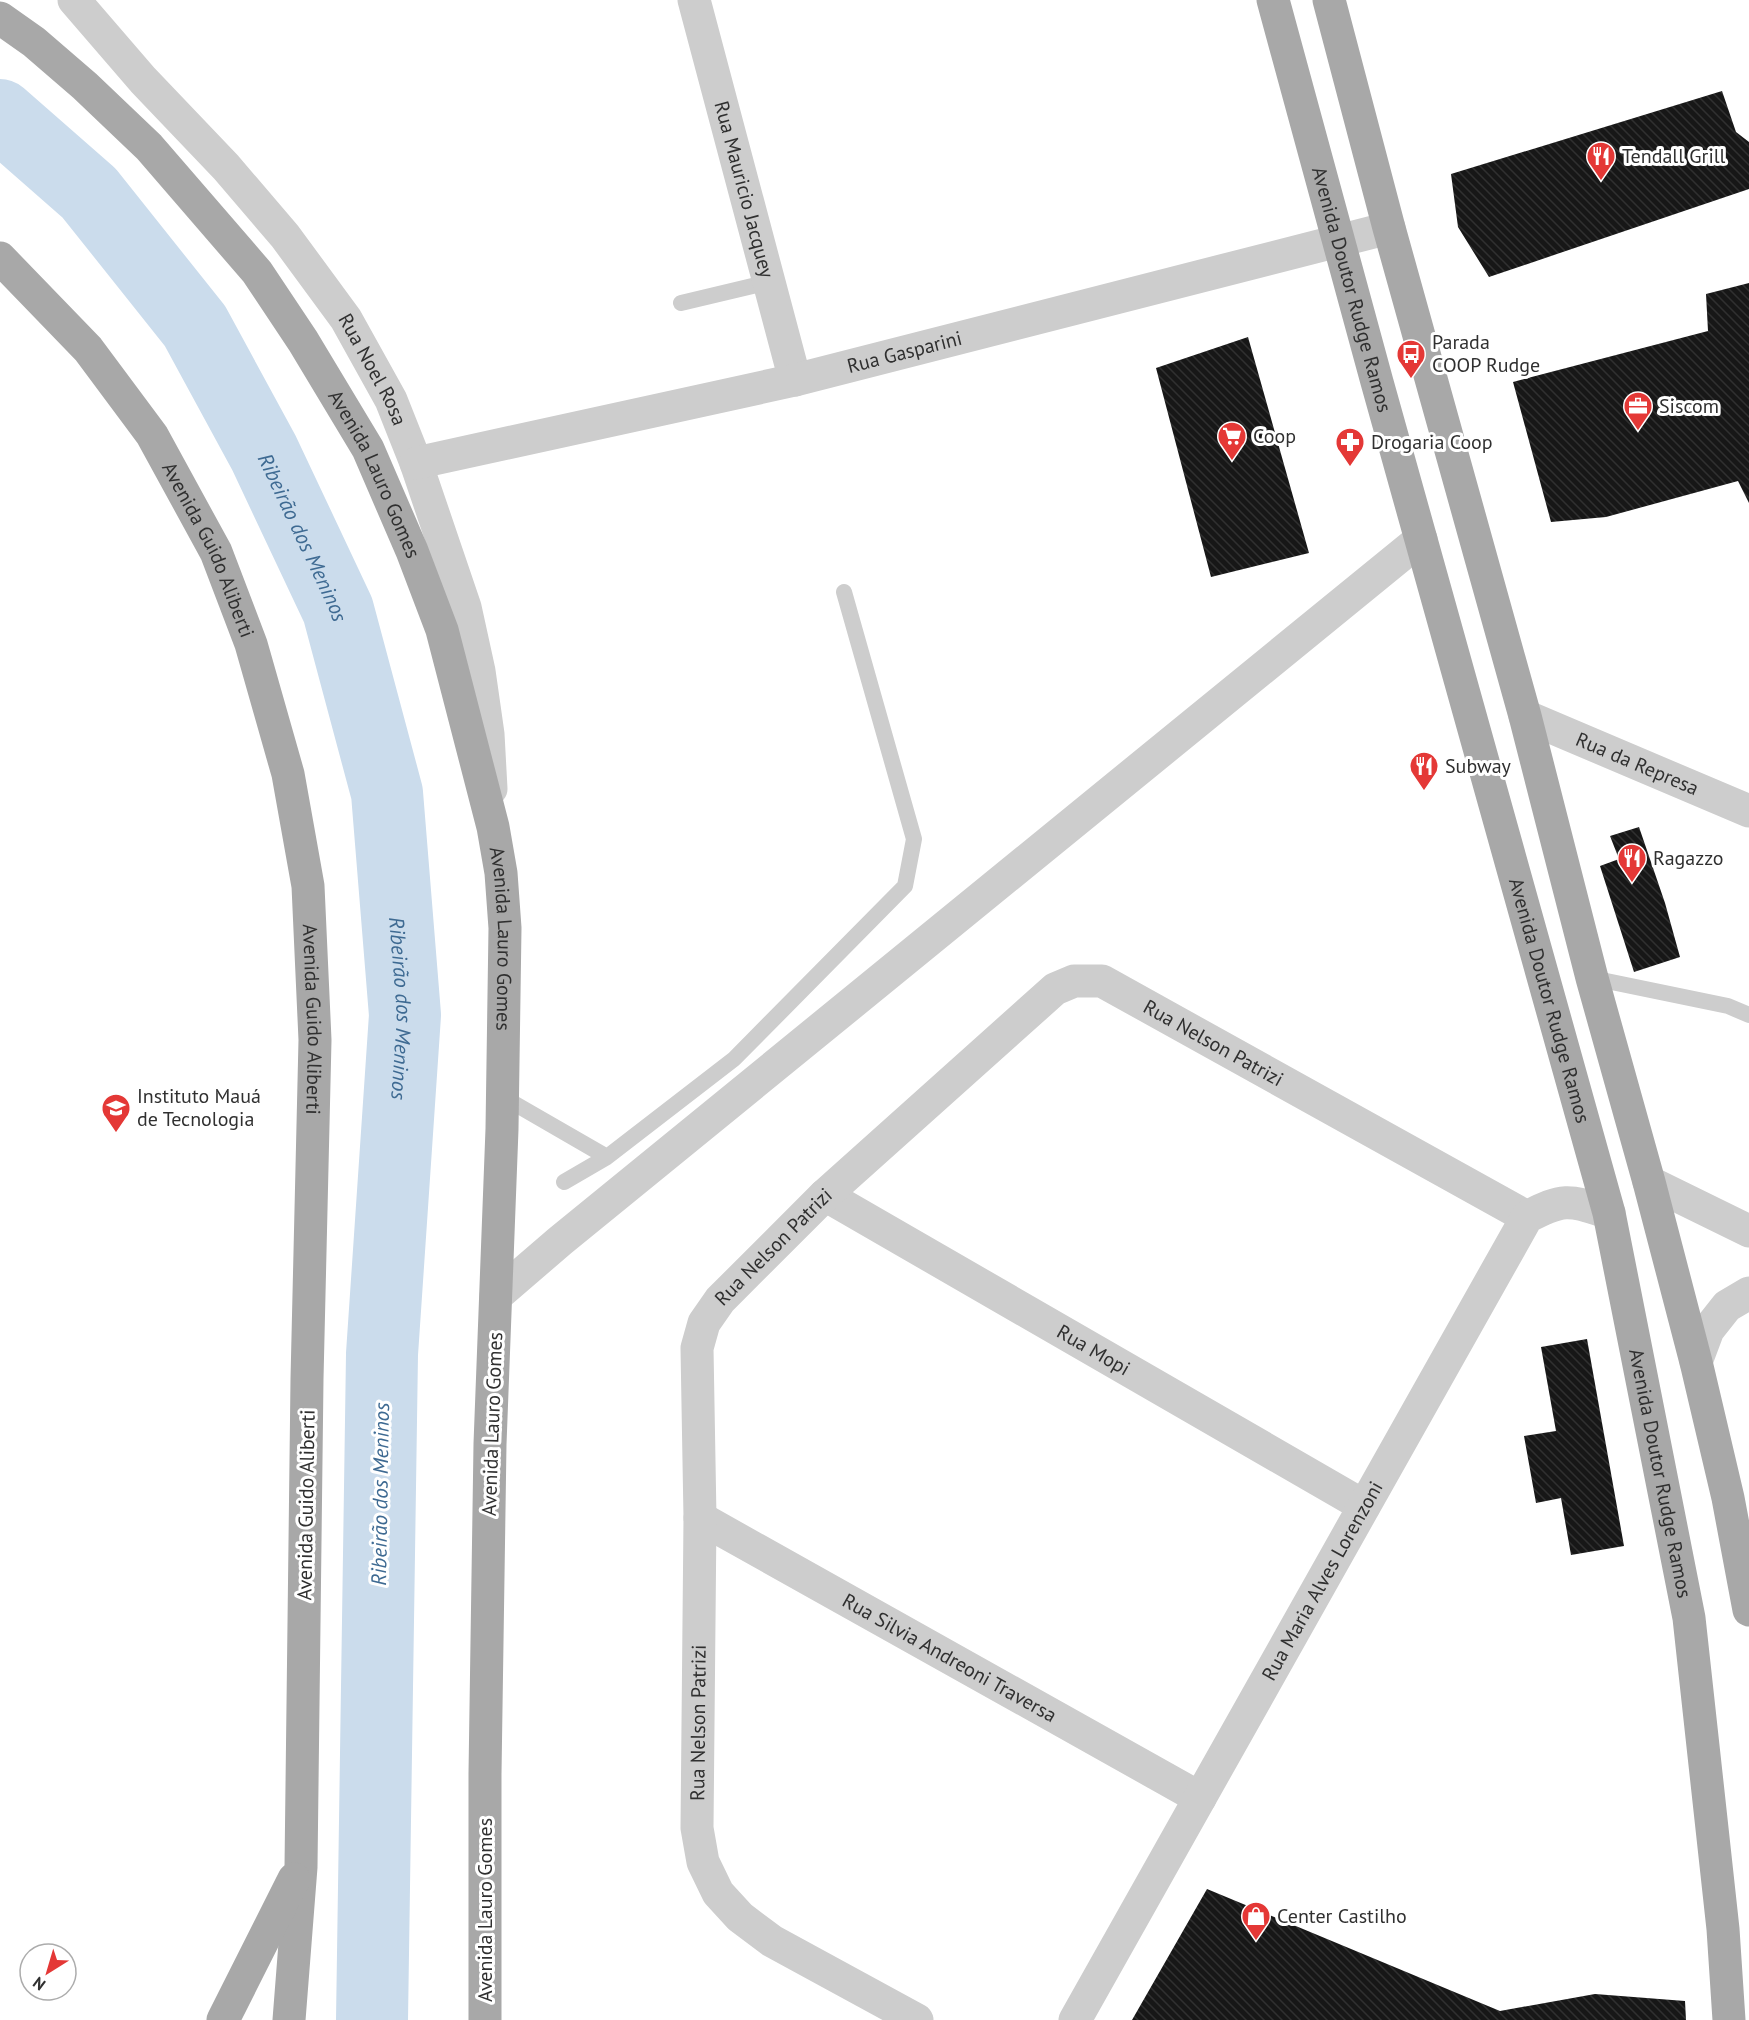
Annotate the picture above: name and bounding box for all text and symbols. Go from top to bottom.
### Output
street label: Rua Mauricio Jacquey [708,98,780,281]
restaurant icon: Tendall Grill [1585,140,1617,182]
place label: Tendall Grill [1622,143,1726,169]
street label: Avenida Doutor Rudge Ramos [1306,164,1398,415]
street label: Rua Noel Rosa [333,309,413,429]
street label: Rua Gasparini [844,325,965,379]
place label: Parada COOP Rudge [1432,329,1540,378]
bus stop icon: Parada COOP Rudge [1395,338,1427,380]
street label: Avenida Lauro Gomes [322,385,426,562]
office icon: Siscom [1622,390,1654,432]
place label: Siscom [1659,393,1719,419]
supermarket icon: Coop [1216,420,1248,462]
place label: Coop [1253,423,1296,449]
pharmacy icon: Drogaria Coop [1334,426,1366,468]
place label: Drogaria Coop [1371,429,1493,455]
water label: Ribeirão dos Meninos [252,449,354,625]
street label: Avenida Guido Aliberti [156,457,260,641]
street label: Rua da Represa [1572,726,1703,801]
restaurant icon: Subway [1408,750,1440,792]
place label: Subway [1445,753,1512,779]
restaurant icon: Ragazzo [1616,842,1648,884]
street label: Avenida Lauro Gomes [484,845,518,1031]
place label: Ragazzo [1653,845,1724,871]
street label: Avenida Doutor Rudge Ramos [1503,875,1596,1126]
water label: Ribeirão dos Meninos [384,916,419,1101]
street label: Avenida Guido Aliberti [297,923,328,1115]
street label: Rua Nelson Patrizi [1139,994,1288,1092]
place label: Instituto Mauá de Tecnologia [137,1083,261,1132]
school or university icon: Instituto Mauá de Tecnologia [100,1092,132,1134]
street label: Rua Nelson Patrizi [709,1182,837,1311]
street label: Rua Mopi [1052,1319,1135,1381]
street label: Avenida Lauro Gomes [476,1332,508,1516]
street label: Avenida Doutor Rudge Ramos [1623,1346,1698,1600]
water label: Ribeirão dos Meninos [365,1402,395,1586]
street label: Avenida Guido Aliberti [291,1409,321,1601]
street label: Rua Maria Alves Lorenzoni [1256,1476,1389,1685]
street label: Rua Silvia Andreoni Traversa [838,1587,1061,1728]
street label: Rua Nelson Patrizi [684,1644,712,1801]
street label: Avenida Lauro Gomes [472,1818,498,2002]
shop icon: Center Castilho [1240,1900,1272,1942]
place label: Center Castilho [1277,1903,1407,1929]
north arrow [18,1942,78,2002]
text: N [29,1973,49,1995]

